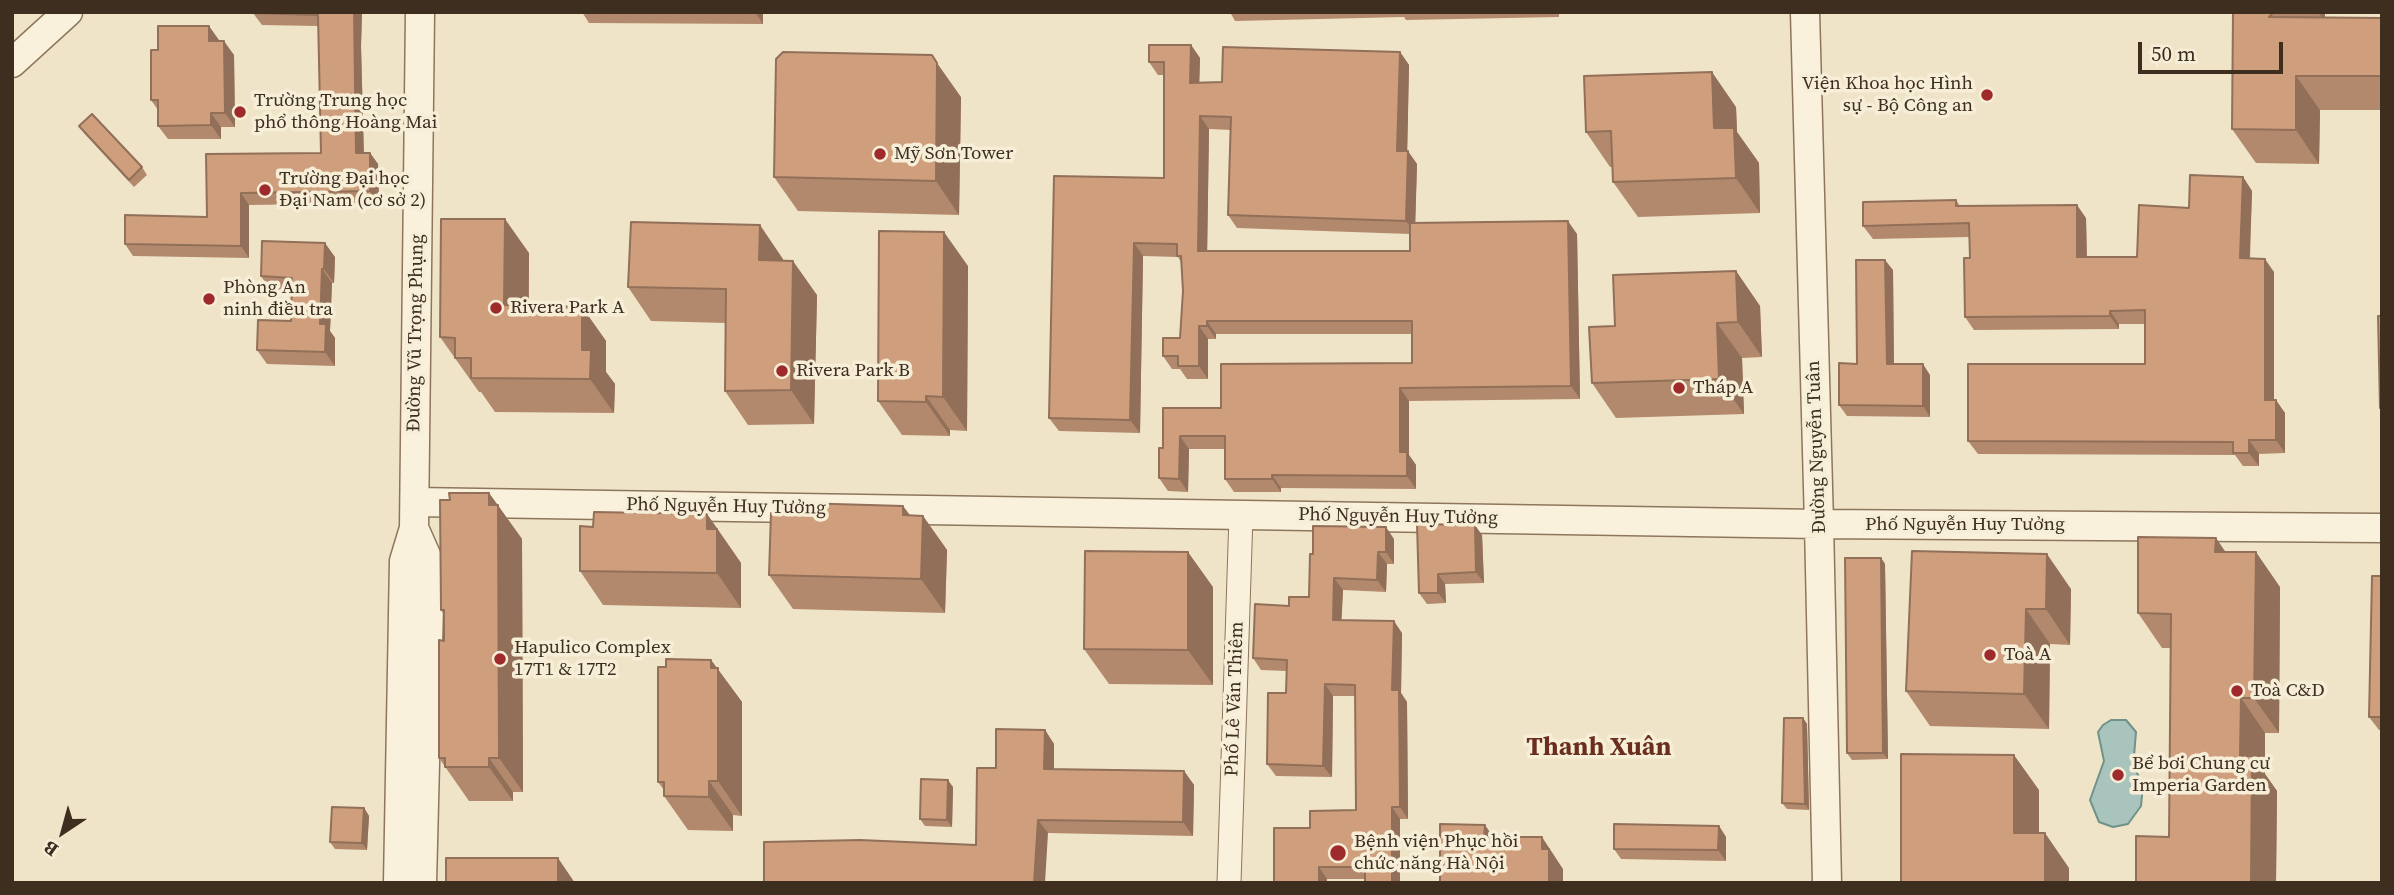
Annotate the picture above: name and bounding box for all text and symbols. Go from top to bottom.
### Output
scale bar [2142,28,2287,72]
text: 50 m [2151,39,2196,68]
place label: Viện Khoa học Hình sự - Bộ Công an [1802,73,1973,117]
marker: Viện Khoa học Hình sự - Bộ Công an [1979,87,1995,103]
place label: Trường Trung học phổ thông Hoàng Mai [254,90,437,134]
marker: Trường Trung học phổ thông Hoàng Mai [232,104,248,120]
place label: Mỹ Sơn Tower [894,143,1013,165]
marker: Mỹ Sơn Tower [872,146,888,162]
place label: Trường Đại học Đại Nam (cơ sở 2) [279,168,426,212]
marker: Trường Đại học Đại Nam (cơ sở 2) [257,182,273,198]
street label: Đường Vũ Trọng Phụng [403,234,429,432]
place label: Phòng An ninh điều tra [223,277,333,321]
marker: Phòng An ninh điều tra [201,291,217,307]
place label: Rivera Park A [510,297,625,319]
marker: Rivera Park A [488,300,504,316]
place label: Rivera Park B [796,360,910,382]
street label: Đường Nguyễn Tuân [1803,360,1831,534]
marker: Rivera Park B [774,363,790,379]
place label: Tháp A [1693,377,1753,399]
marker: Tháp A [1671,380,1687,396]
street label: Phố Nguyễn Huy Tưởng [626,494,826,520]
street label: Phố Nguyễn Huy Tưởng [1298,504,1498,530]
street label: Phố Nguyễn Huy Tưởng [1865,514,2065,536]
street label: Phố Lê Văn Thiêm [1221,621,1249,777]
place label: Hapulico Complex 17T1 & 17T2 [514,637,671,681]
place label: Toà A [2004,644,2051,666]
marker: Toà A [1982,647,1998,663]
marker: Hapulico Complex 17T1 & 17T2 [492,651,508,667]
place label: Toà C&D [2251,680,2325,702]
marker: Toà C&D [2229,683,2245,699]
district label: Thanh Xuân [1526,732,1672,764]
place label: Bể bơi Chung cư Imperia Garden [2132,753,2270,797]
marker: Bể bơi Chung cư Imperia Garden [2110,767,2126,783]
north arrow [28,797,98,867]
place label: Bệnh viện Phục hồi chức năng Hà Nội [1354,831,1519,875]
text: B [38,835,63,863]
marker: Bệnh viện Phục hồi chức năng Hà Nội [1328,843,1348,863]

